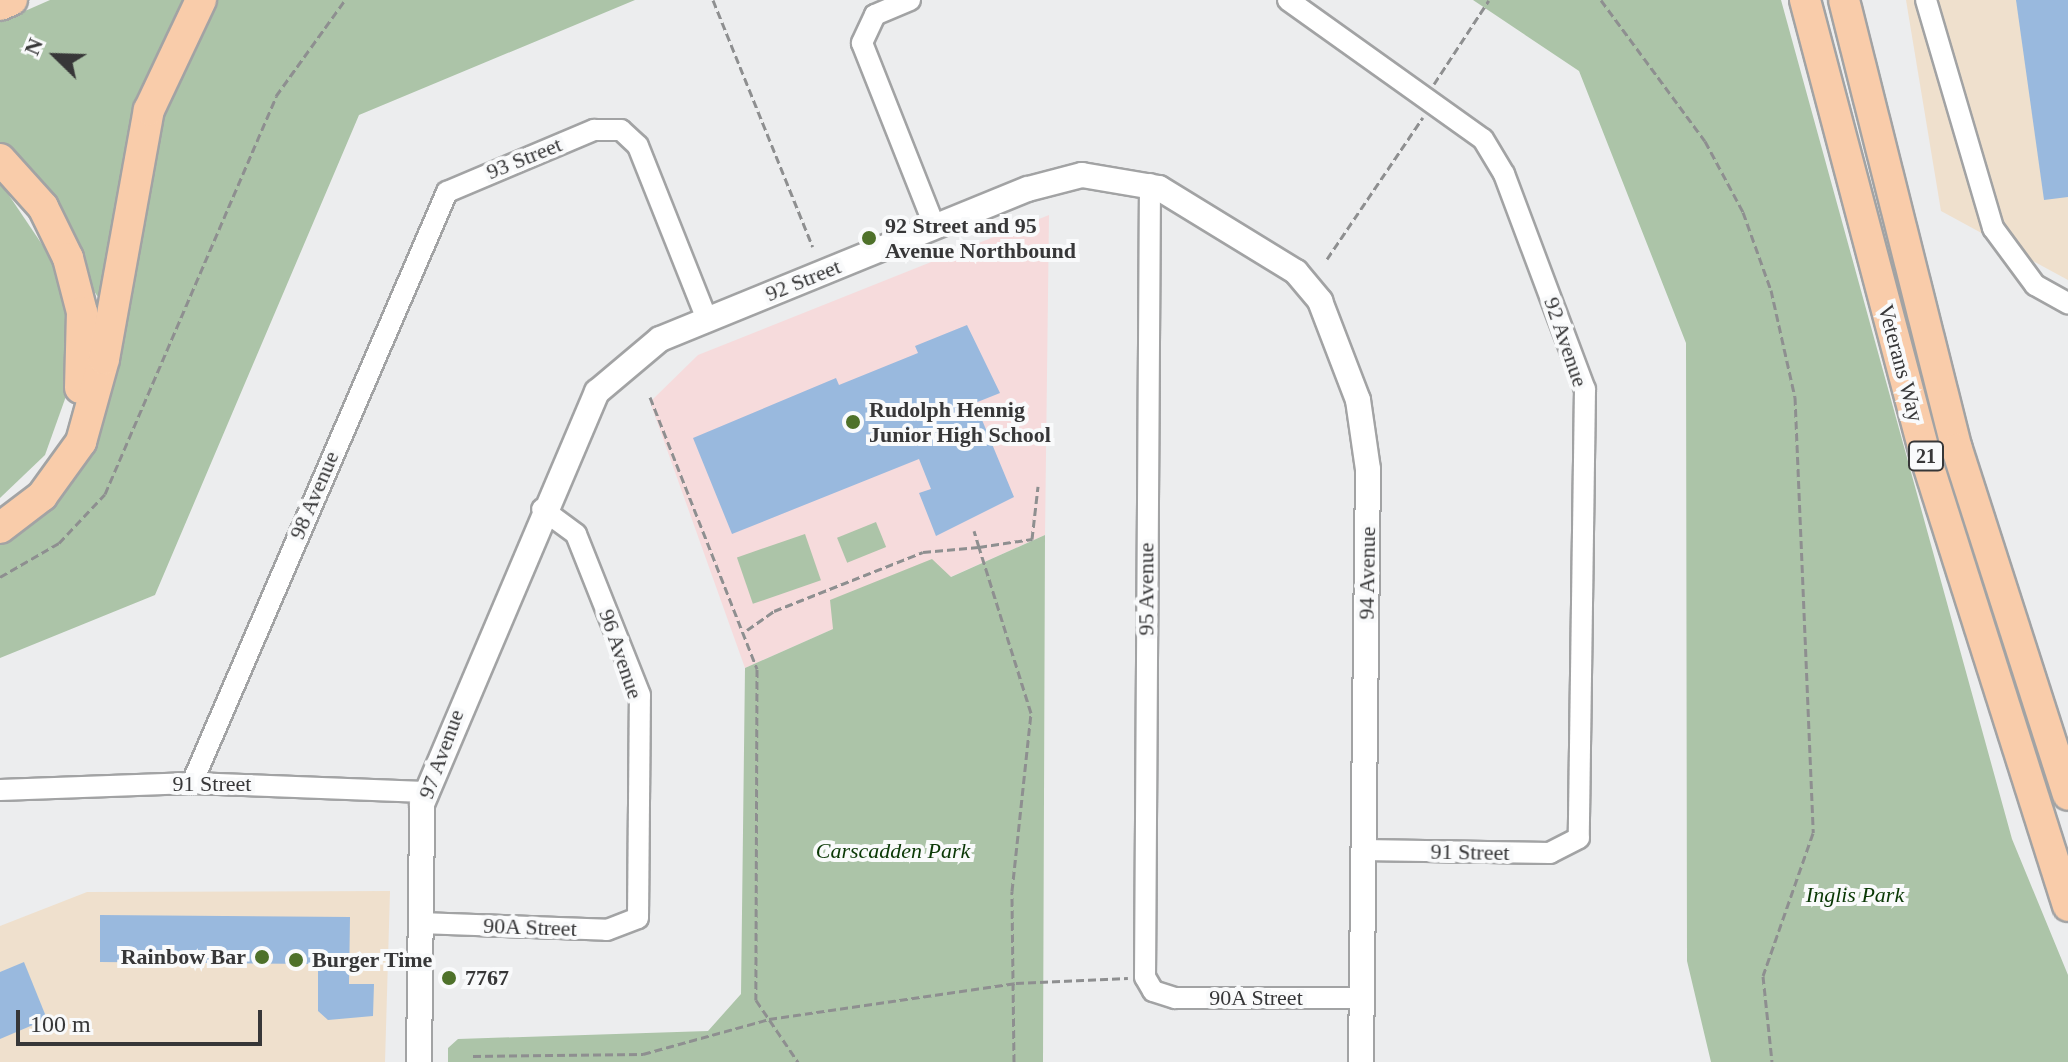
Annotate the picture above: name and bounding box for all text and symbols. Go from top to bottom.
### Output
north arrow [16,16,96,96]
text: N [19,34,48,59]
street label: 93 Street [483,131,565,185]
place label: 92 Street and 95 Avenue Northbound [885,212,1076,264]
marker: 92 Street and 95 Avenue Northbound [860,229,878,247]
street label: 92 Street [762,253,844,307]
street label: 92 Avenue [1538,293,1594,391]
street label: Veterans Way [1873,301,1929,425]
place label: Rudolph Hennig Junior High School [869,396,1051,448]
marker: Rudolph Hennig Junior High School [844,413,862,431]
road number: 21 [1908,440,1944,472]
street label: 98 Avenue [283,446,345,544]
street label: 94 Avenue [1353,526,1381,620]
street label: 95 Avenue [1133,542,1159,636]
street label: 96 Avenue [593,605,649,703]
street label: 97 Avenue [412,705,470,803]
street label: 91 Street [173,771,251,797]
park label: Carscadden Park [816,838,970,864]
street label: 91 Street [1430,838,1510,866]
park label: Inglis Park [1806,882,1904,908]
street label: 90A Street [482,912,578,942]
place label: Rainbow Bar [121,944,246,970]
place label: Burger Time [312,947,433,973]
marker: Rainbow Bar [253,948,271,966]
marker: Burger Time [287,951,305,969]
place label: 7767 [465,965,509,991]
marker: 7767 [440,969,458,987]
street label: 90A Street [1209,985,1303,1011]
scale bar [20,994,266,1044]
text: 100 m [30,1011,91,1037]

